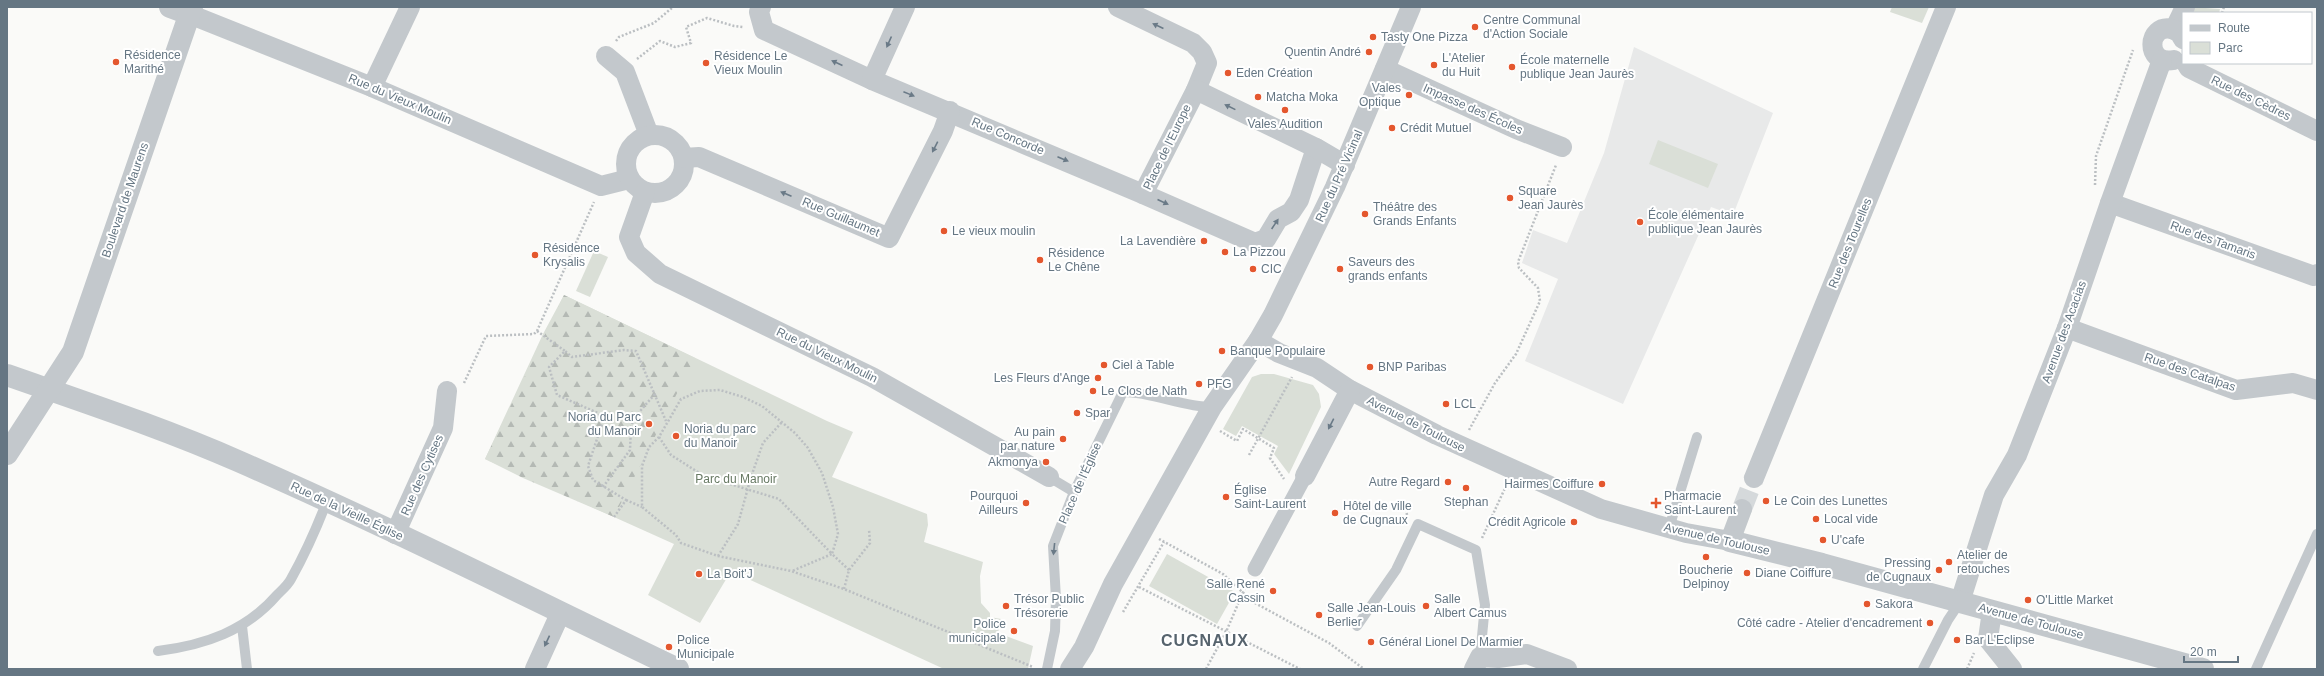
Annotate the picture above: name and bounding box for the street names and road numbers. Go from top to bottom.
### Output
street label: Rue du Vieux Moulin [346,71,454,127]
street label: Rue des Cèdres [2209,73,2293,123]
street label: Impasse des Écoles [1421,80,1525,137]
street label: Place de l'Europe [1140,102,1194,192]
street label: Rue Concorde [970,114,1047,158]
street label: Rue du Pré Vicinal [1312,128,1366,224]
street label: Boulevard de Maurens [99,141,151,259]
street label: Rue Guillaumet [800,194,882,240]
street label: Rue des Tourelles [1826,196,1874,290]
street label: Rue des Tamaris [2168,218,2258,262]
street label: Avenue des Acacias [2039,279,2089,385]
street label: Rue du Vieux Moulin [774,324,880,386]
street label: Rue des Catalpas [2143,350,2237,394]
street label: Avenue de Toulouse [1365,393,1468,455]
street label: Rue des Cytises [398,432,446,518]
street label: Place de l'Église [1055,439,1104,526]
street label: Rue de la Vieille Église [289,478,406,543]
street label: Avenue de Toulouse [1663,520,1772,558]
street label: Avenue de Toulouse [1977,600,2085,642]

